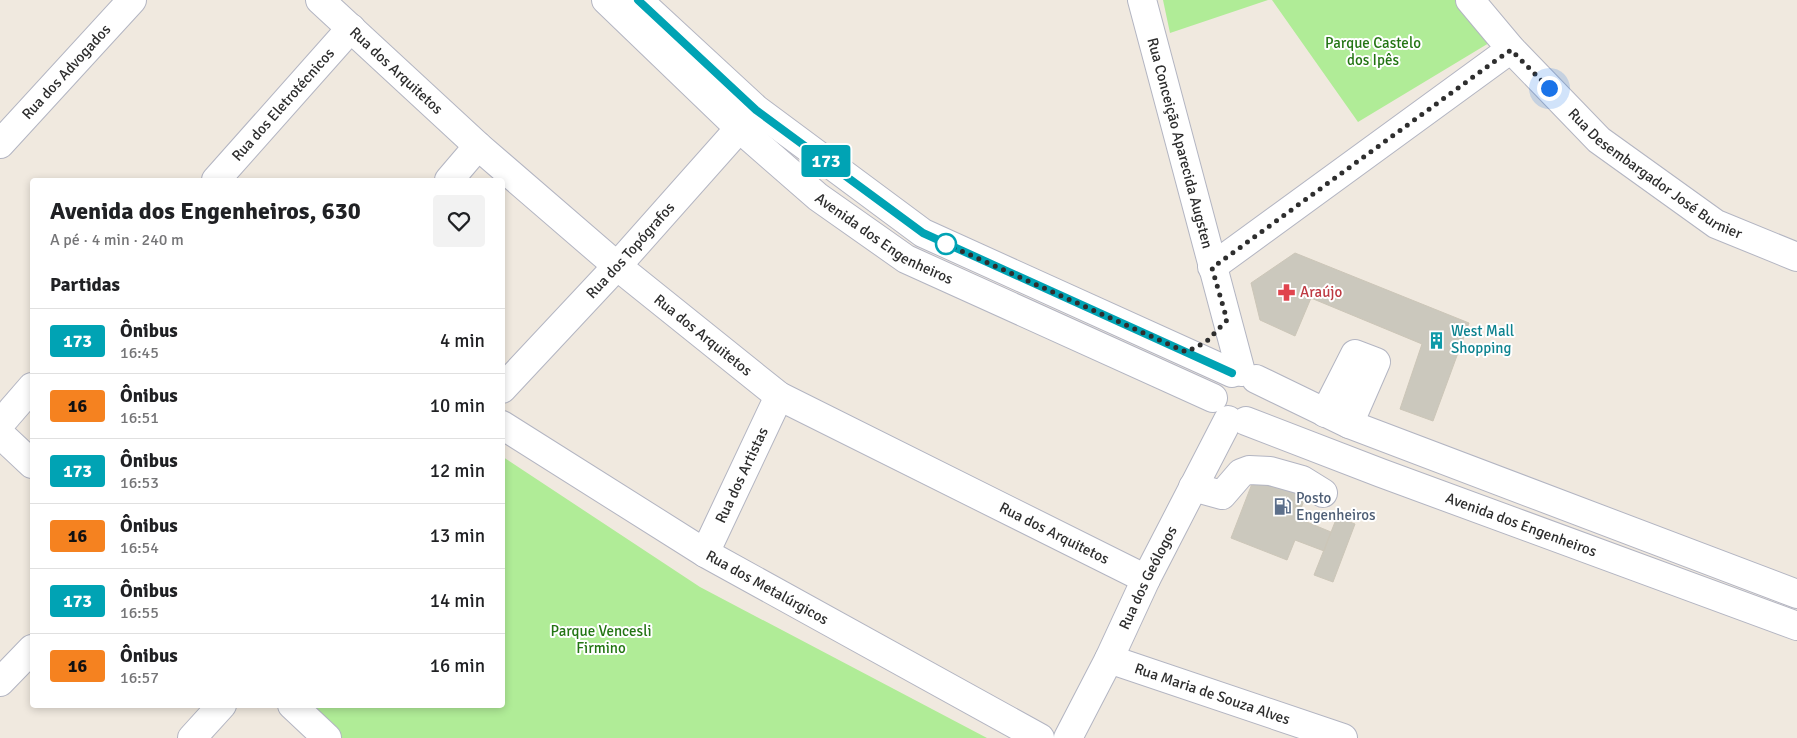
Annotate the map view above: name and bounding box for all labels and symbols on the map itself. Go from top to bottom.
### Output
street label: Rua dos Advogados [18,20,115,123]
street label: Rua dos Arquitetos [346,23,447,118]
park label: Parque Castelo dos Ipês [1325,34,1421,69]
street label: Rua Conceição Aparecida Augsten [1143,36,1217,250]
street label: Rua dos Eletrotécnicos [228,44,338,165]
your location [1537,76,1562,101]
street label: Rua Desembargador José Burnier [1564,105,1745,243]
line badge: 173 [797,145,855,177]
street label: Avenida dos Engenheiros [812,189,956,288]
street label: Rua dos Topógrafos [582,198,679,302]
unlabelled marker [935,233,957,255]
pharmacy icon: Araújo [1276,282,1296,302]
place label: Araújo [1300,283,1343,301]
street label: Rua dos Arquitetos [650,290,756,380]
place label: West Mall Shopping [1451,322,1514,357]
building icon: West Mall Shopping [1427,330,1447,350]
street label: Rua dos Artistas [711,424,772,526]
place label: Posto Engenheiros [1296,489,1376,524]
street label: Avenida dos Engenheiros [1443,489,1600,561]
fuel station icon: Posto Engenheiros [1272,497,1292,517]
street label: Rua dos Arquitetos [996,498,1112,568]
street label: Rua dos Geólogos [1115,523,1181,632]
street label: Rua dos Metalúrgicos [703,546,832,629]
park label: Parque Vencesli Firmino [550,622,652,657]
street label: Rua Maria de Souza Alves [1132,659,1293,729]

